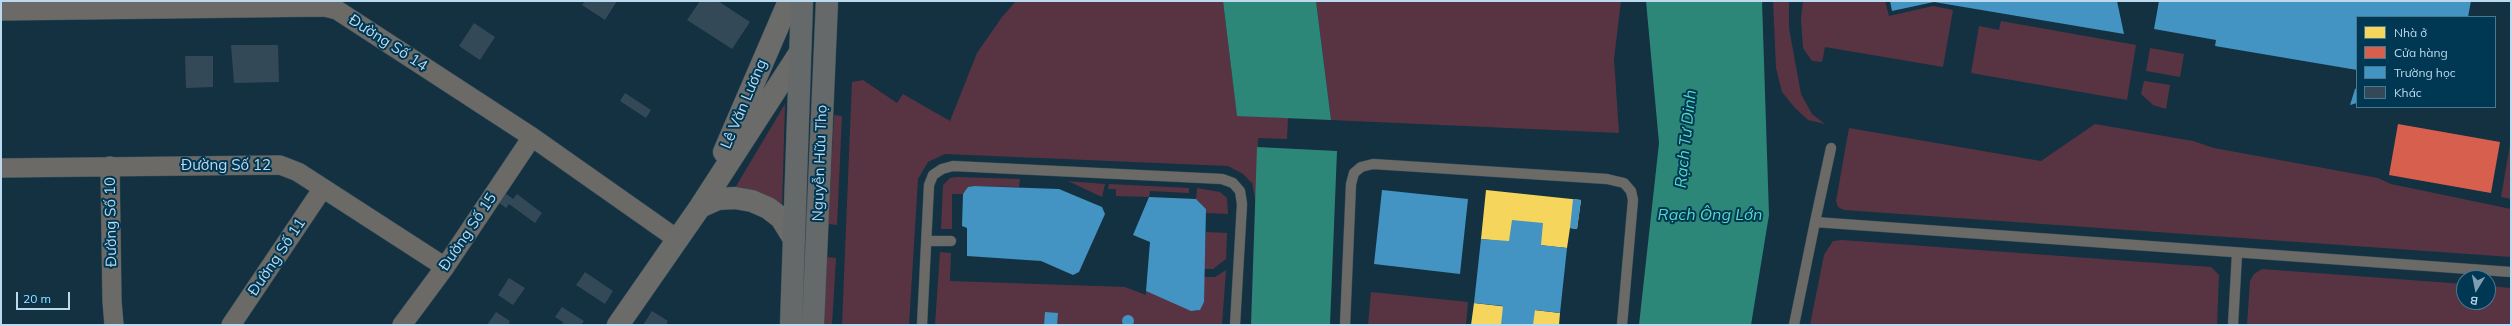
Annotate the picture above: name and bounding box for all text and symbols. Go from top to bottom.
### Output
street label: Đường Số 14 [345,11,431,75]
legend [2356,16,2496,108]
text: Nhà ở [2394,25,2427,40]
text: Cửa hàng [2394,45,2448,60]
street label: Lê Văn Lương [717,57,771,151]
text: Trường học [2394,65,2456,80]
text: Khác [2394,85,2422,100]
water label: Rạch Tư Dinh [1671,89,1701,189]
street label: Nguyễn Hữu Thọ [809,104,831,222]
street label: Đường Số 12 [181,156,271,174]
street label: Đường Số 10 [101,177,121,267]
street label: Đường Số 15 [435,190,501,274]
water label: Rạch Ông Lớn [1658,205,1762,225]
street label: Đường Số 11 [244,215,310,299]
north arrow [2456,270,2496,310]
scale bar [18,284,72,310]
text: 20 m [23,291,51,306]
text: B [2469,293,2479,308]

